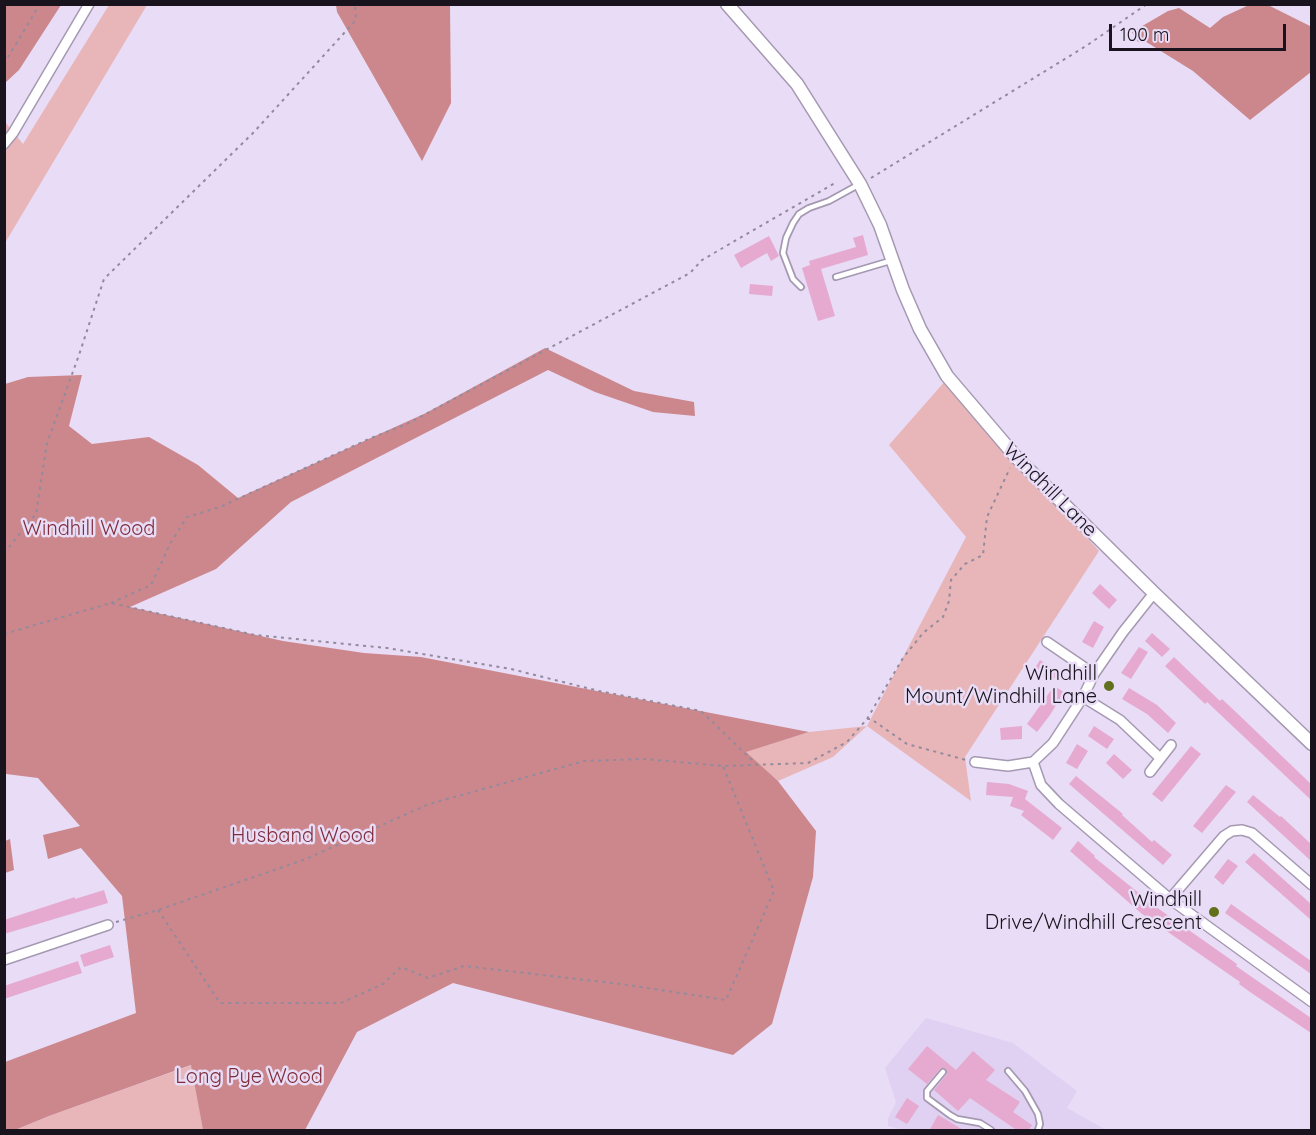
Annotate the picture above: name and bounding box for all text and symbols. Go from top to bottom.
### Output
scale bar [1112,12,1289,50]
text: 100 m [1120,23,1169,46]
street label: Windhill Lane [998,438,1102,542]
park label: Windhill Wood [23,517,155,541]
place label: Windhill Mount/Windhill Lane [905,662,1097,709]
marker: Windhill Mount/Windhill Lane [1102,679,1116,693]
park label: Husband Wood [231,824,375,848]
place label: Windhill Drive/Windhill Crescent [985,888,1202,935]
marker: Windhill Drive/Windhill Crescent [1207,905,1221,919]
park label: Long Pye Wood [175,1065,323,1089]

